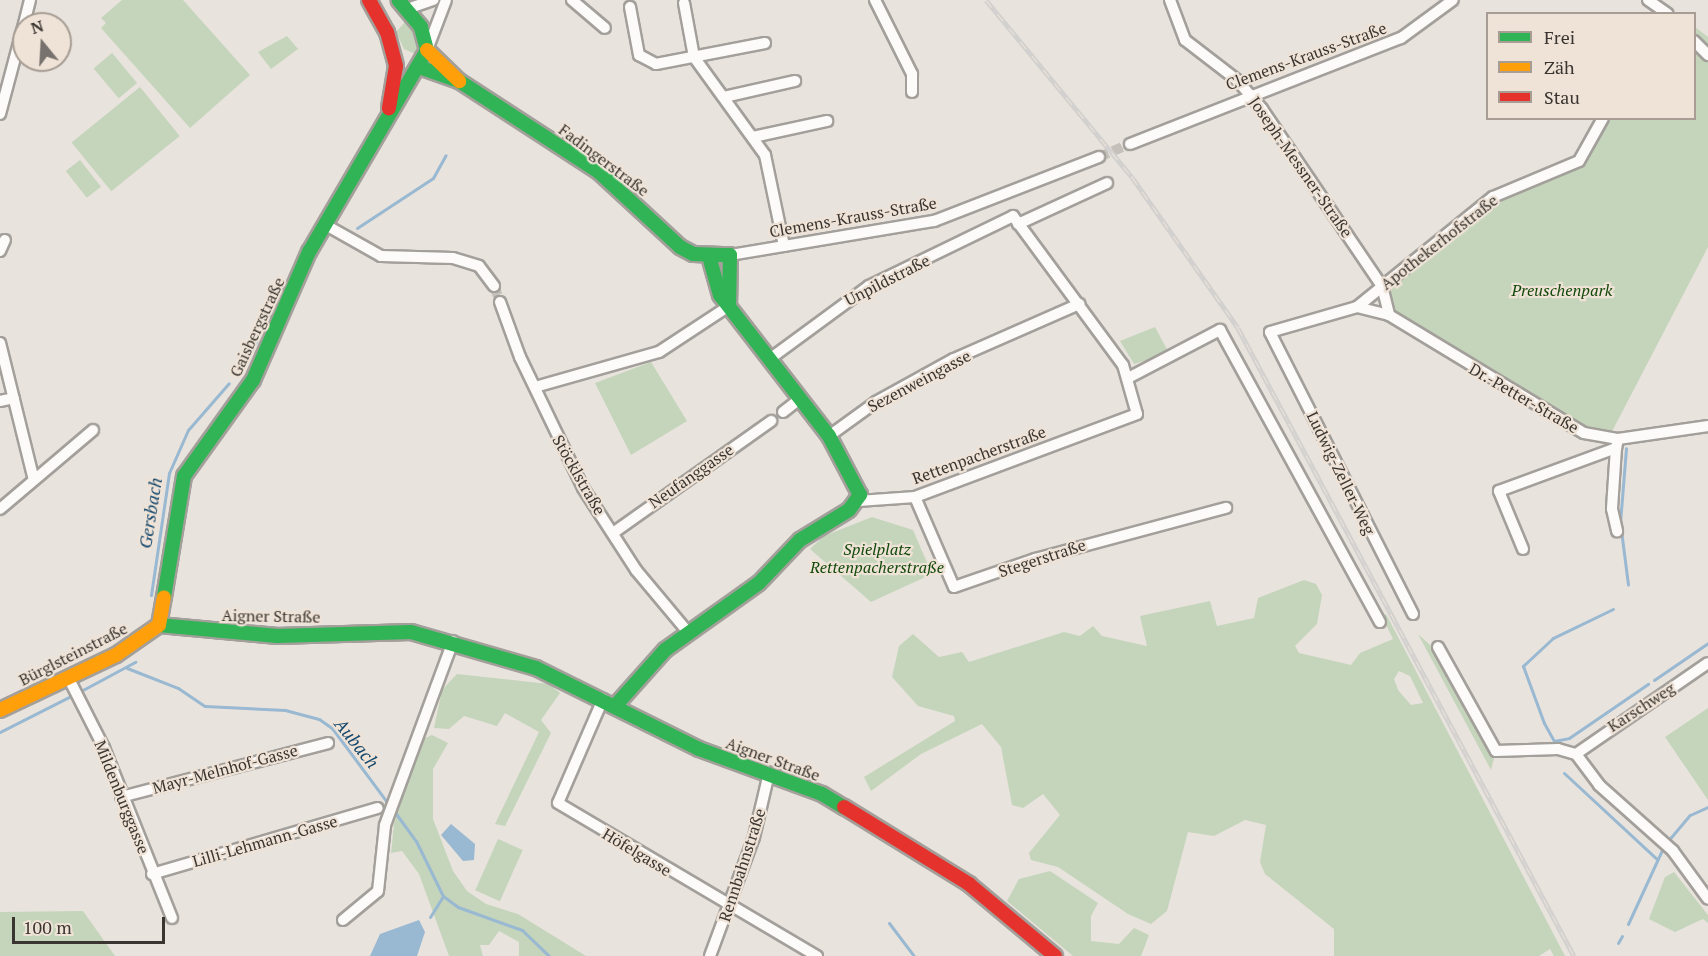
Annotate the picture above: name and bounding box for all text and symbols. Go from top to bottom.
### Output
north arrow [12,12,72,72]
legend [1486,12,1696,120]
text: N [28,14,46,39]
street label: Clemens-Krauss-Straße [1223,18,1389,94]
text: Frei [1544,25,1575,49]
text: Zäh [1544,55,1575,79]
text: Stau [1544,85,1580,109]
street label: Joseph-Messner-Straße [1245,93,1357,241]
street label: Fadingerstraße [555,120,653,200]
street label: Apothekerhofstraße [1377,190,1501,294]
street label: Clemens-Krauss-Straße [768,193,938,241]
street label: Unpildstraße [841,250,933,310]
street label: Gaisbergstraße [226,274,288,380]
park label: Preuschenpark [1512,280,1612,300]
street label: Sezenweingasse [864,346,974,416]
street label: Dr.-Petter-Straße [1466,359,1582,437]
street label: Ludwig-Zeller-Weg [1303,408,1379,538]
street label: Rettenpacherstraße [910,422,1048,488]
street label: Stöcklstraße [548,432,610,518]
street label: Neufanggasse [645,440,737,512]
water label: Gersbach [134,476,166,550]
street label: Stegerstraße [996,535,1088,581]
park label: Spielplatz Rettenpacherstraße [810,539,944,577]
street label: Aigner Straße [221,606,321,626]
street label: Bürglsteinstraße [16,618,130,690]
street label: Karschweg [1604,678,1678,736]
water label: Aubach [330,714,384,772]
street label: Aigner Straße [723,733,823,785]
street label: Mildenburggasse [90,737,154,857]
street label: Mayr-Melnhof-Gasse [150,740,300,798]
street label: Rennbahnstraße [715,806,769,924]
street label: Lilli-Lehmann-Gasse [190,811,340,871]
street label: Höfelgasse [599,824,675,880]
scale bar [15,905,168,943]
text: 100 m [23,915,72,939]

